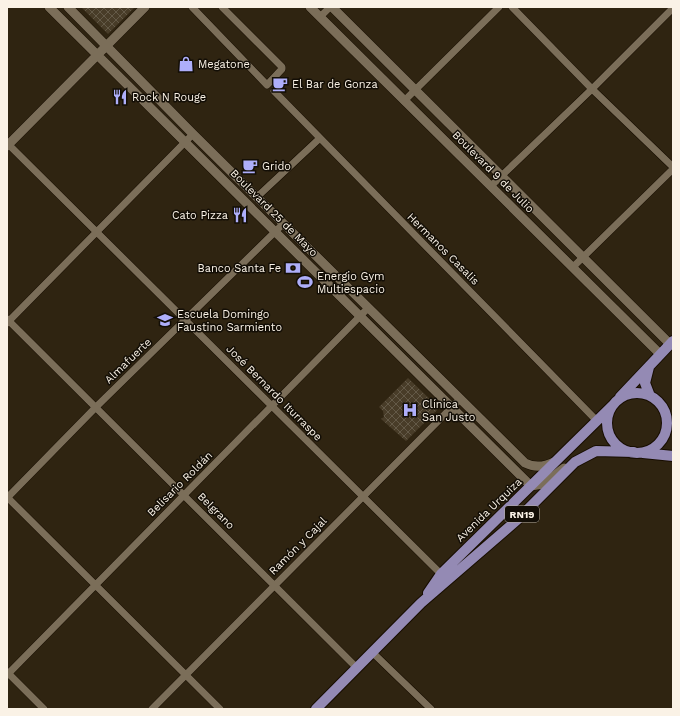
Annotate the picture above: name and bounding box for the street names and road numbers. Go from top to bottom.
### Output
street label: Boulevard 9 de Julio [450,129,536,215]
street label: Boulevard 25 de Mayo [228,167,320,259]
street label: Hermanos Casalis [404,210,482,288]
street label: Almafuerte [102,336,154,386]
street label: José Bernardo Iturraspe [223,342,325,444]
street label: Belisario Roldán [145,449,215,519]
street label: Avenida Urquiza [454,475,524,545]
street label: Belgrano [195,490,237,532]
road number: RN19 [505,506,539,522]
street label: Ramón y Cajal [266,514,330,578]

